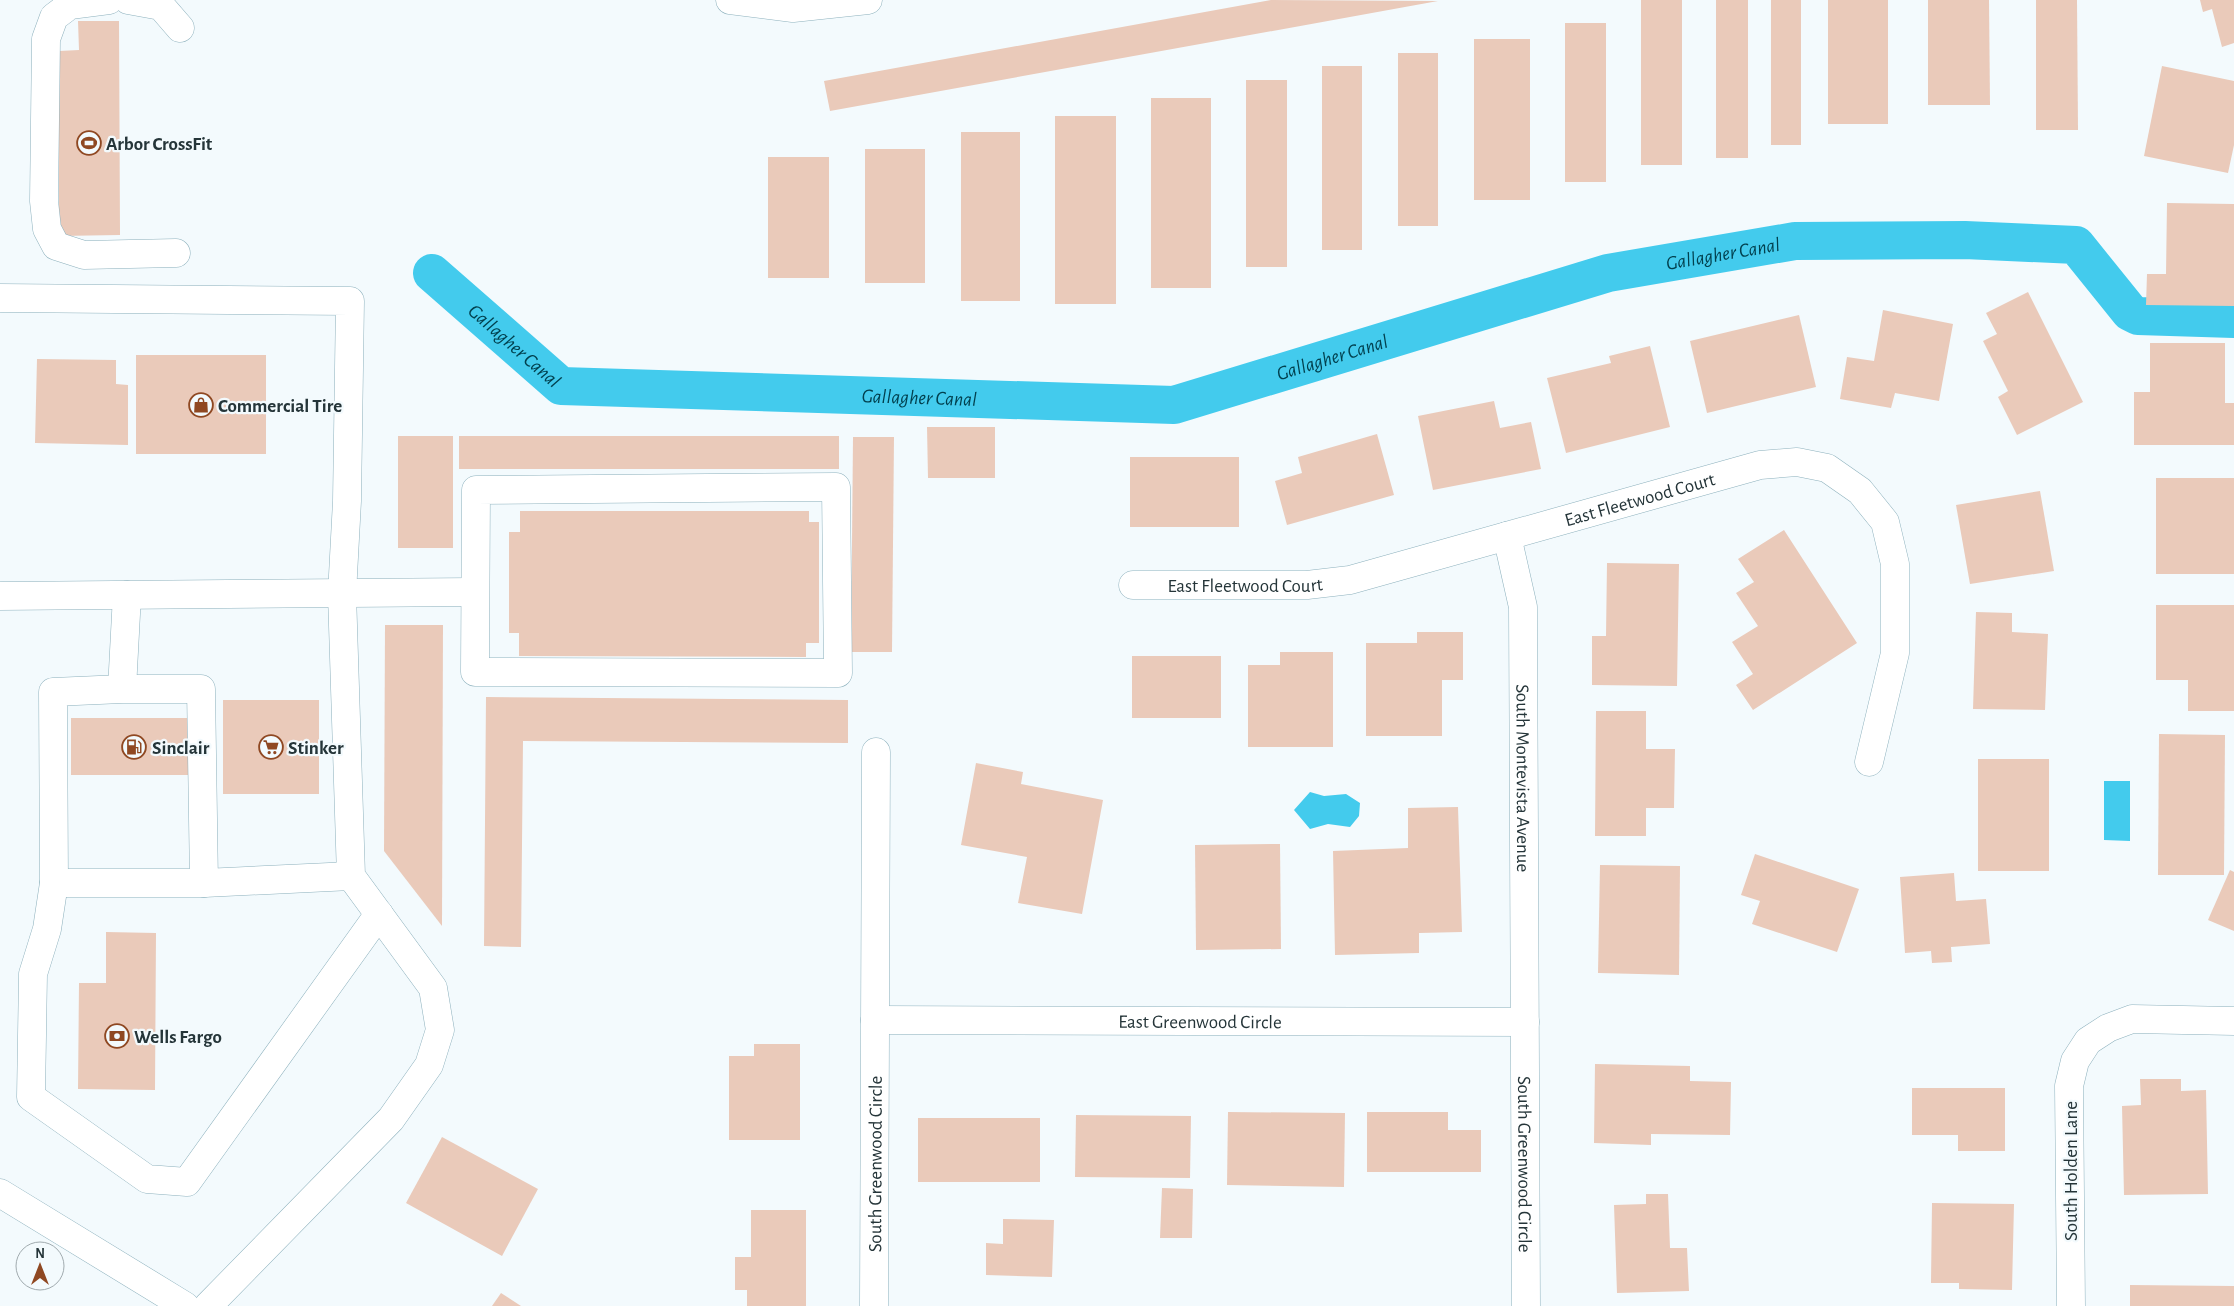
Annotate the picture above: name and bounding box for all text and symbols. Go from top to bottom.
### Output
sports icon: Arbor CrossFit [76,130,102,156]
place label: Arbor CrossFit [106,135,213,154]
water label: Gallagher Canal [1665,235,1782,274]
water label: Gallagher Canal [464,301,564,392]
water label: Gallagher Canal [1274,332,1390,384]
water label: Gallagher Canal [861,386,977,410]
shop icon: Commercial Tire [188,392,214,418]
place label: Commercial Tire [218,397,342,416]
street label: East Fleetwood Court [1563,470,1717,530]
street label: East Fleetwood Court [1167,575,1324,596]
street label: South Montevista Avenue [1512,684,1532,872]
fuel station icon: Sinclair [121,734,147,760]
supermarket icon: Stinker [258,734,284,760]
place label: Sinclair [152,739,210,758]
place label: Stinker [288,739,344,758]
street label: East Greenwood Circle [1118,1013,1282,1032]
bank icon: Wells Fargo [104,1023,130,1049]
place label: Wells Fargo [134,1028,222,1047]
street label: South Greenwood Circle [866,1076,886,1252]
street label: South Greenwood Circle [1514,1076,1534,1253]
street label: South Holden Lane [2062,1101,2081,1241]
north arrow [15,1241,65,1291]
text: N [35,1247,45,1261]

